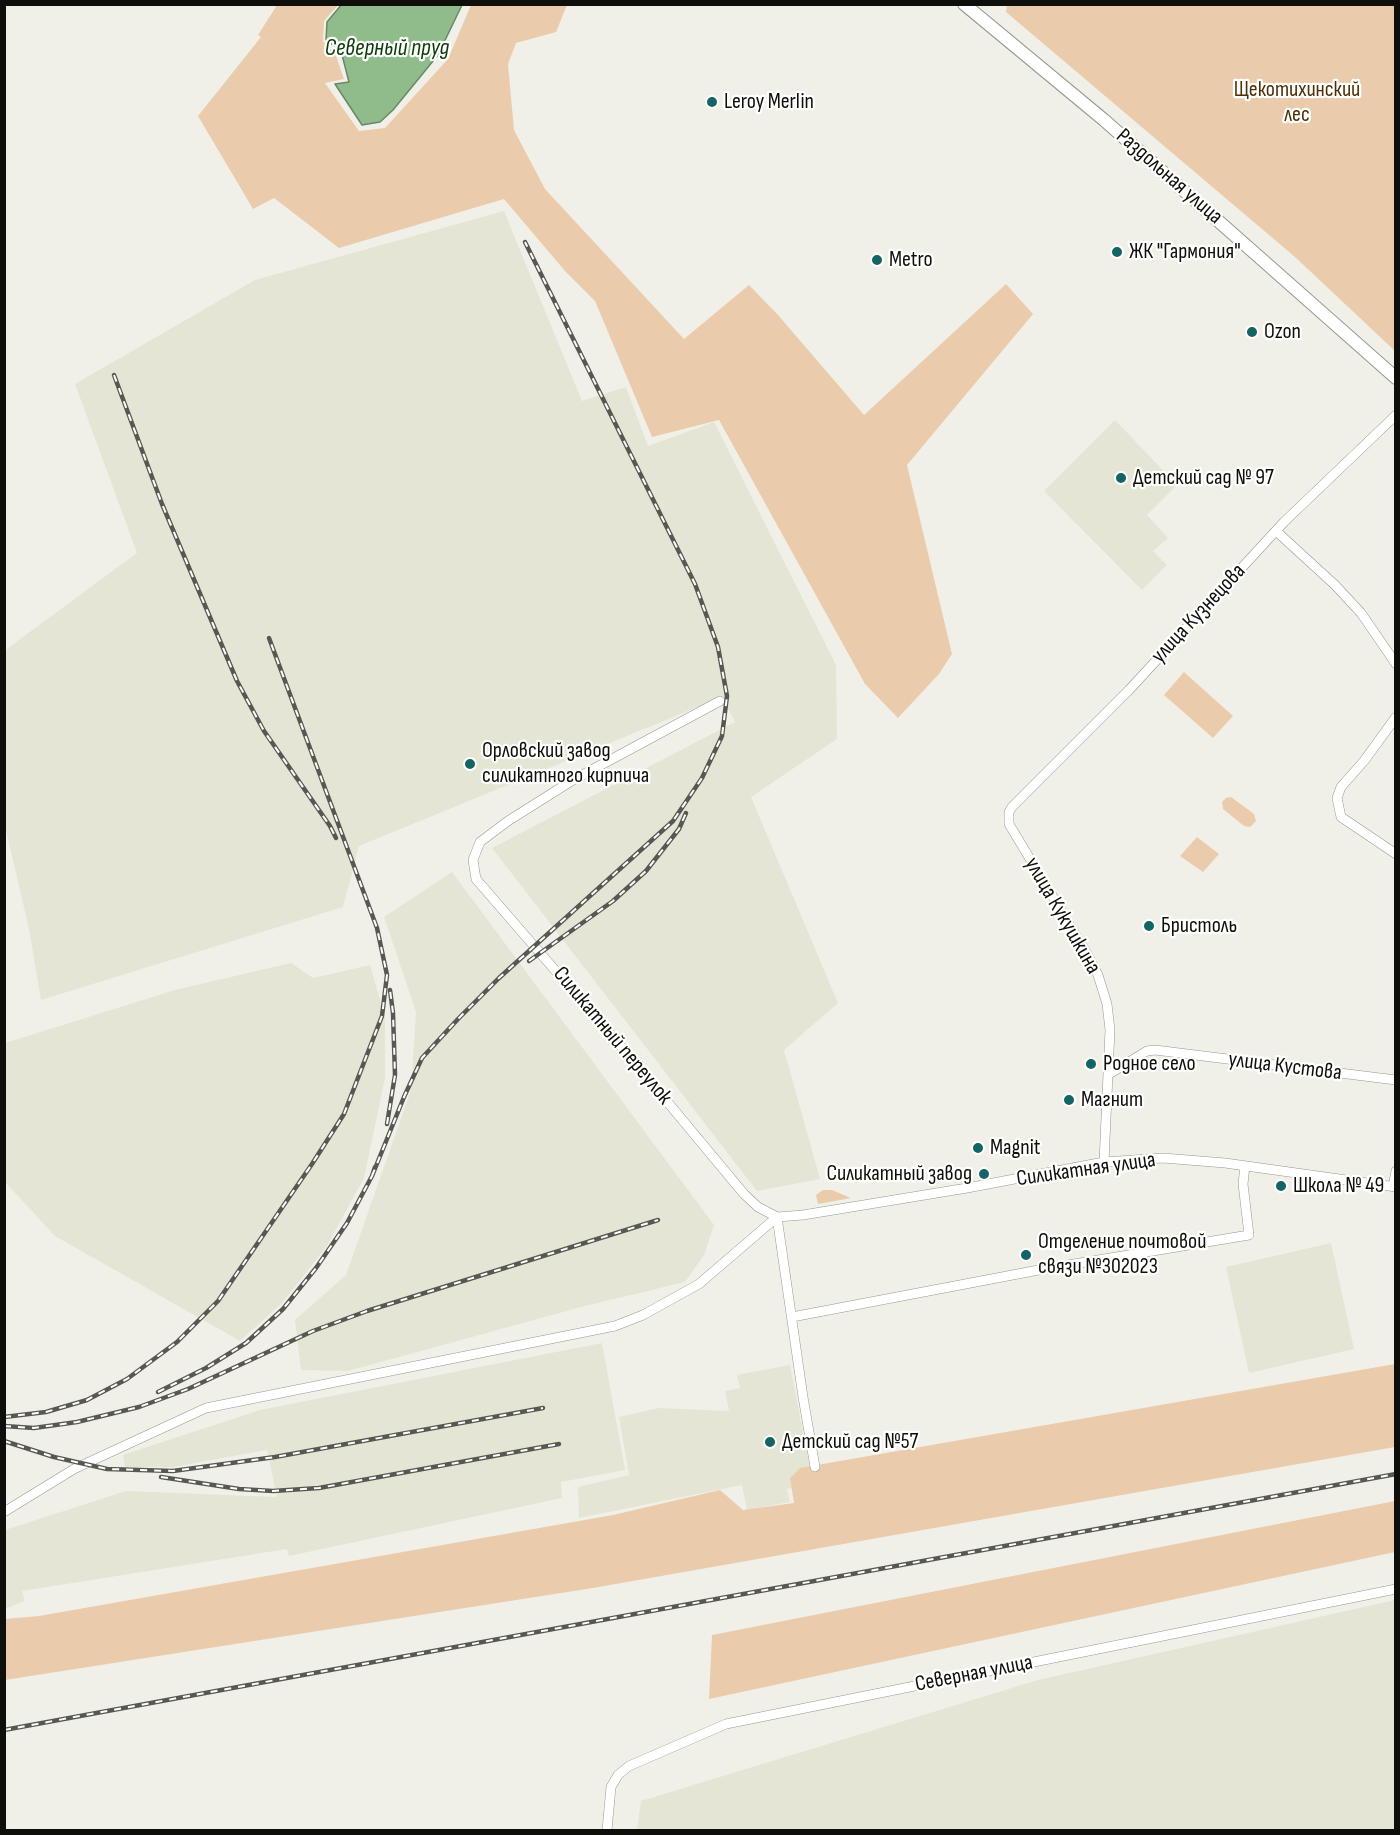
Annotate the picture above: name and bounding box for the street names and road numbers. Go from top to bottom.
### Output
street label: Раздольная улица [1110,124,1228,230]
street label: улица Кузнецова [1146,559,1252,669]
street label: улица Кукушкина [1018,853,1106,979]
street label: Силикатный переулок [547,962,677,1110]
street label: улица Кустова [1227,1047,1343,1087]
street label: Силикатная улица [1015,1147,1157,1193]
street label: Северная улица [913,1650,1035,1698]

